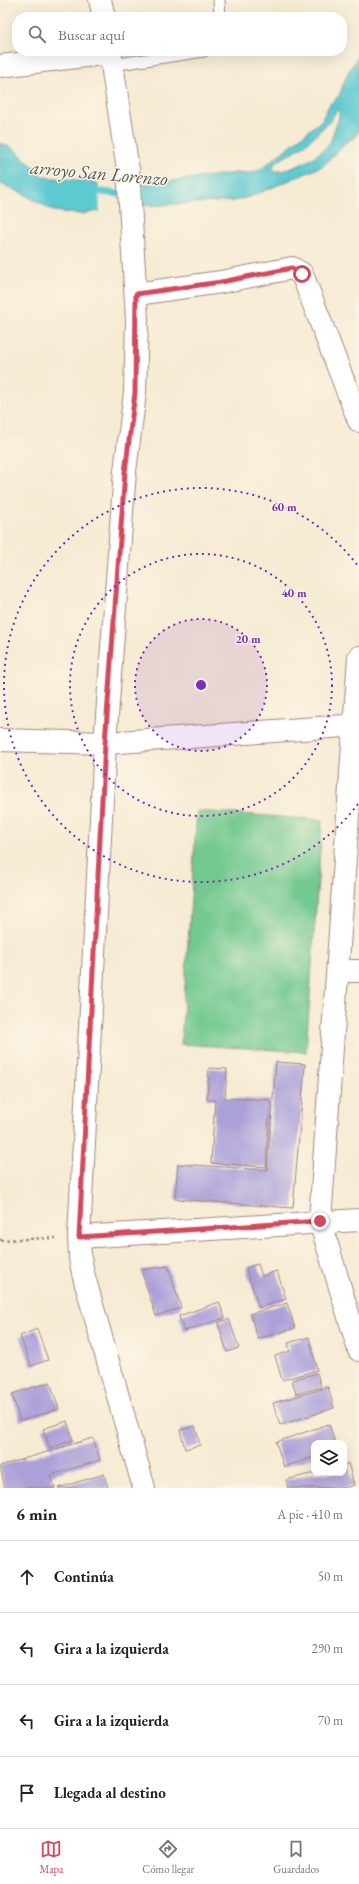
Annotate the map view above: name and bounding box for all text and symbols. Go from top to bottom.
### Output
search box [12,12,347,56]
icon: search [26,23,48,45]
text: Buscar aquí [58,25,125,44]
water label: arroyo San Lorenzo [28,154,169,191]
route start [293,265,311,283]
text: 60 m [271,499,297,515]
text: 40 m [281,585,307,601]
text: 20 m [235,631,261,647]
centre of rings [194,678,208,692]
route end [311,1212,329,1230]
map controls [311,1440,347,1476]
button: layers [311,1440,347,1476]
text: 6 min [16,1503,57,1525]
text: A pie · 410 m [277,1506,343,1523]
icon: ahead [16,1566,38,1588]
text: Continúa [54,1567,114,1586]
text: 50 m [318,1568,343,1585]
icon: left [16,1638,38,1660]
text: Gira a la izquierda [54,1639,169,1658]
text: 290 m [312,1640,343,1657]
icon: left [16,1710,38,1732]
text: Gira a la izquierda [54,1711,169,1730]
text: 70 m [318,1712,343,1729]
icon: arrive [16,1782,38,1804]
text: Llegada al destino [54,1783,166,1802]
tab: Mapa [39,1838,63,1876]
tab: Cómo llegar [142,1838,194,1876]
tab: Guardados [273,1838,320,1876]

